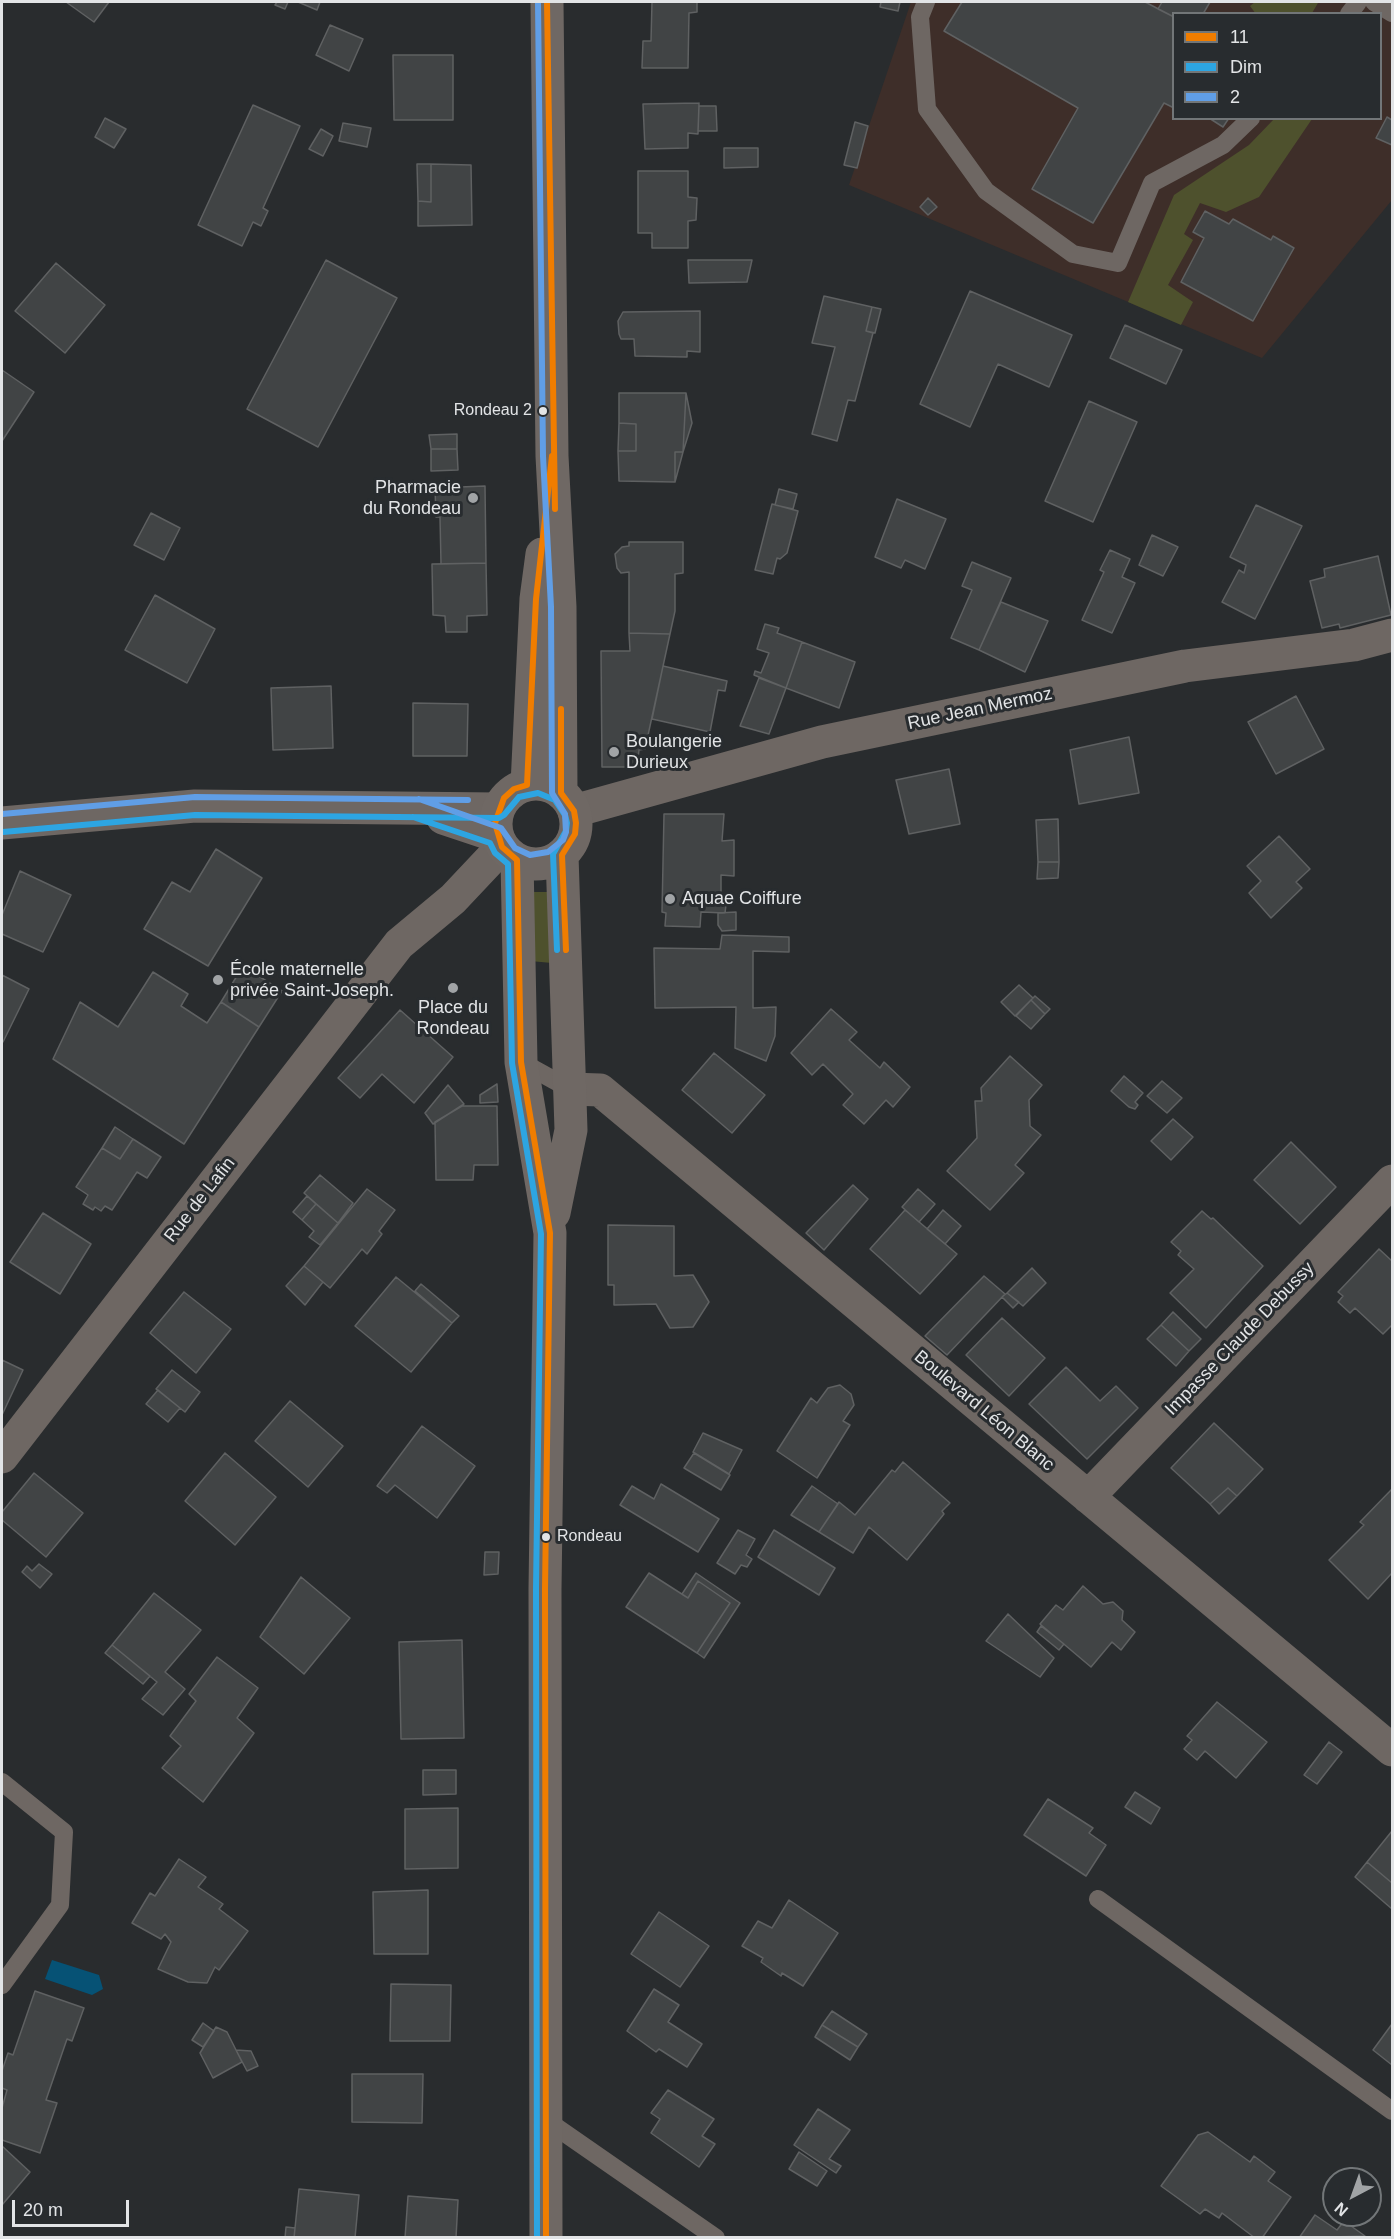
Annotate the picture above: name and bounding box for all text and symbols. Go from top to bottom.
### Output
legend [1172,12,1382,120]
text: 11 [1230,27,1249,47]
text: Dim [1230,57,1262,77]
text: 2 [1230,87,1240,107]
place label: Rondeau 2 [454,401,532,421]
marker: Rondeau 2 [537,405,549,417]
place label: Pharmacie du Rondeau [363,477,461,520]
marker: Pharmacie du Rondeau [466,491,480,505]
street label: Rue Jean Mermoz [906,683,1054,735]
place label: Boulangerie Durieux [626,731,722,774]
marker: Boulangerie Durieux [607,745,621,759]
place label: Aquae Coiffure [682,888,802,910]
marker: Aquae Coiffure [663,892,677,906]
place label: École maternelle privée Saint-Joseph. [230,959,394,1002]
marker: École maternelle privée Saint-Joseph. [211,973,225,987]
marker: Place du Rondeau [446,981,460,995]
place label: Place du Rondeau [416,997,490,1040]
street label: Rue de Lafin [160,1153,240,1247]
street label: Impasse Claude Debussy [1161,1258,1319,1420]
street label: Boulevard Léon Blanc [910,1346,1058,1476]
place label: Rondeau [557,1527,622,1547]
marker: Rondeau [540,1531,552,1543]
north arrow [1322,2167,1382,2227]
scale bar [15,2188,132,2226]
text: N [1331,2199,1351,2220]
text: 20 m [23,2200,63,2220]

